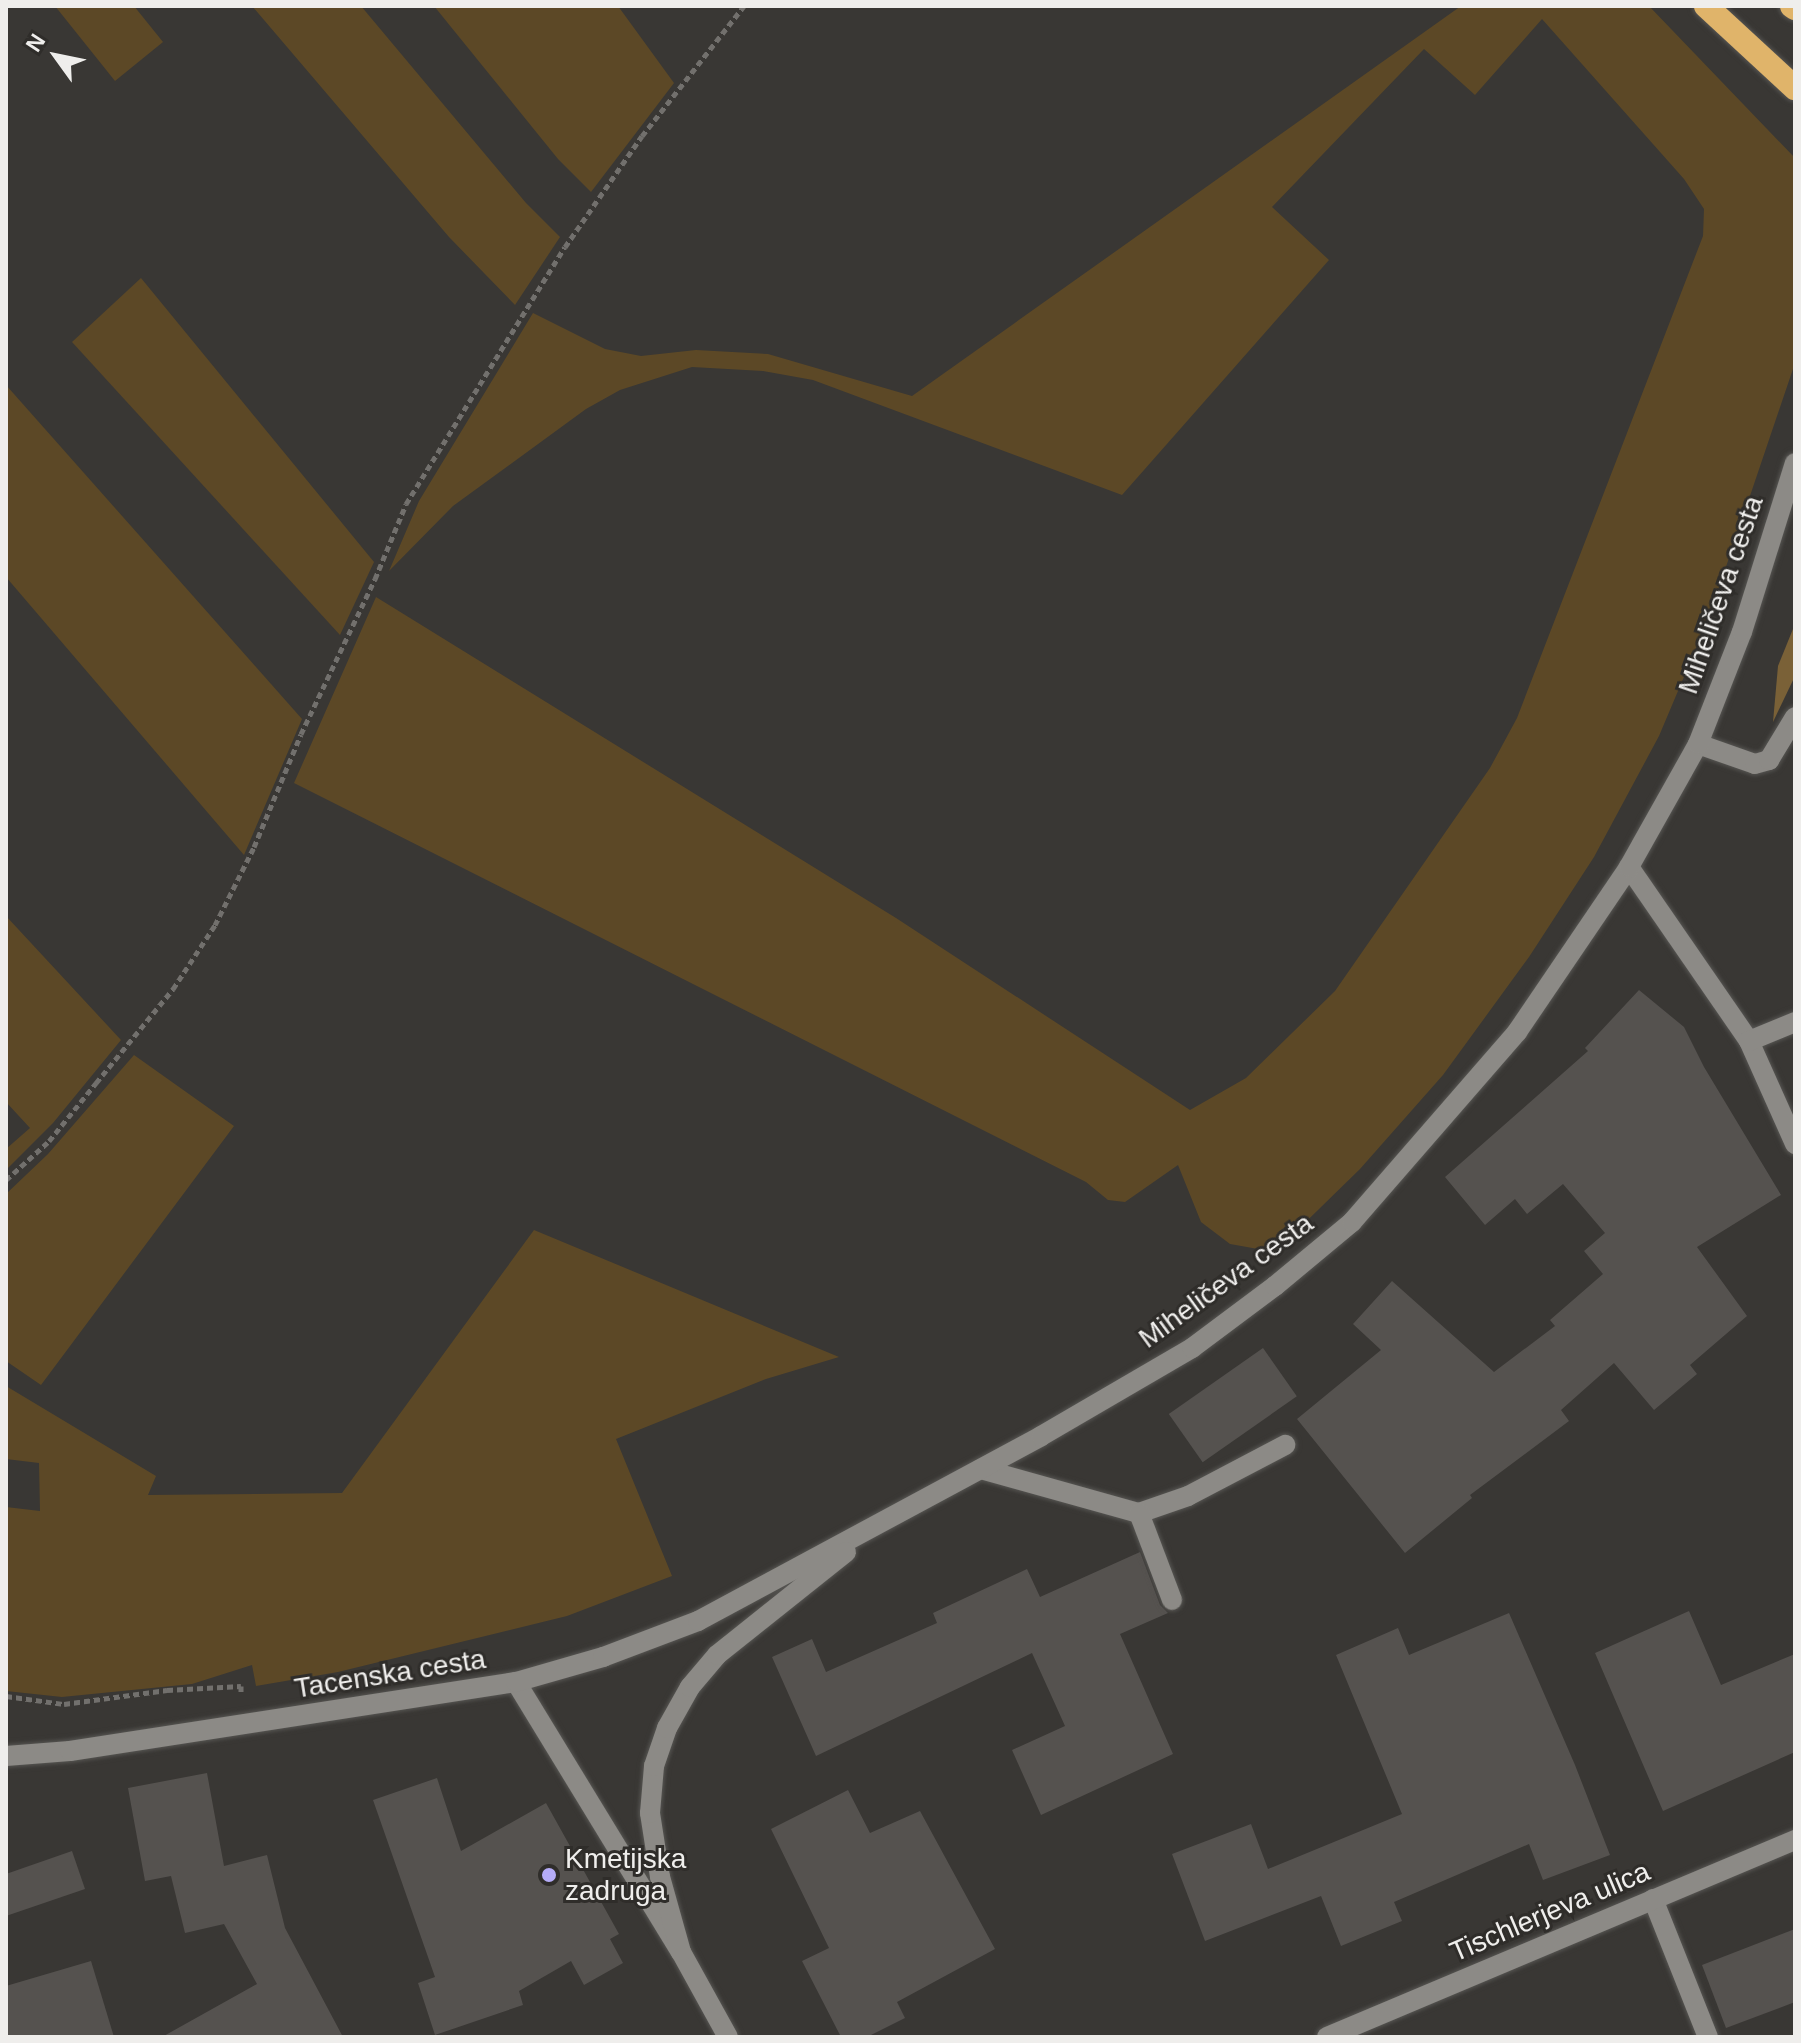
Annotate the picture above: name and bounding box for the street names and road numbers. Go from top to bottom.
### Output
street label: Miheličeva cesta [1671,492,1771,698]
street label: Miheličeva cesta [1132,1207,1320,1355]
street label: Tacenska cesta [292,1642,488,1706]
street label: Tischlerjeva ulica [1445,1855,1655,1969]

